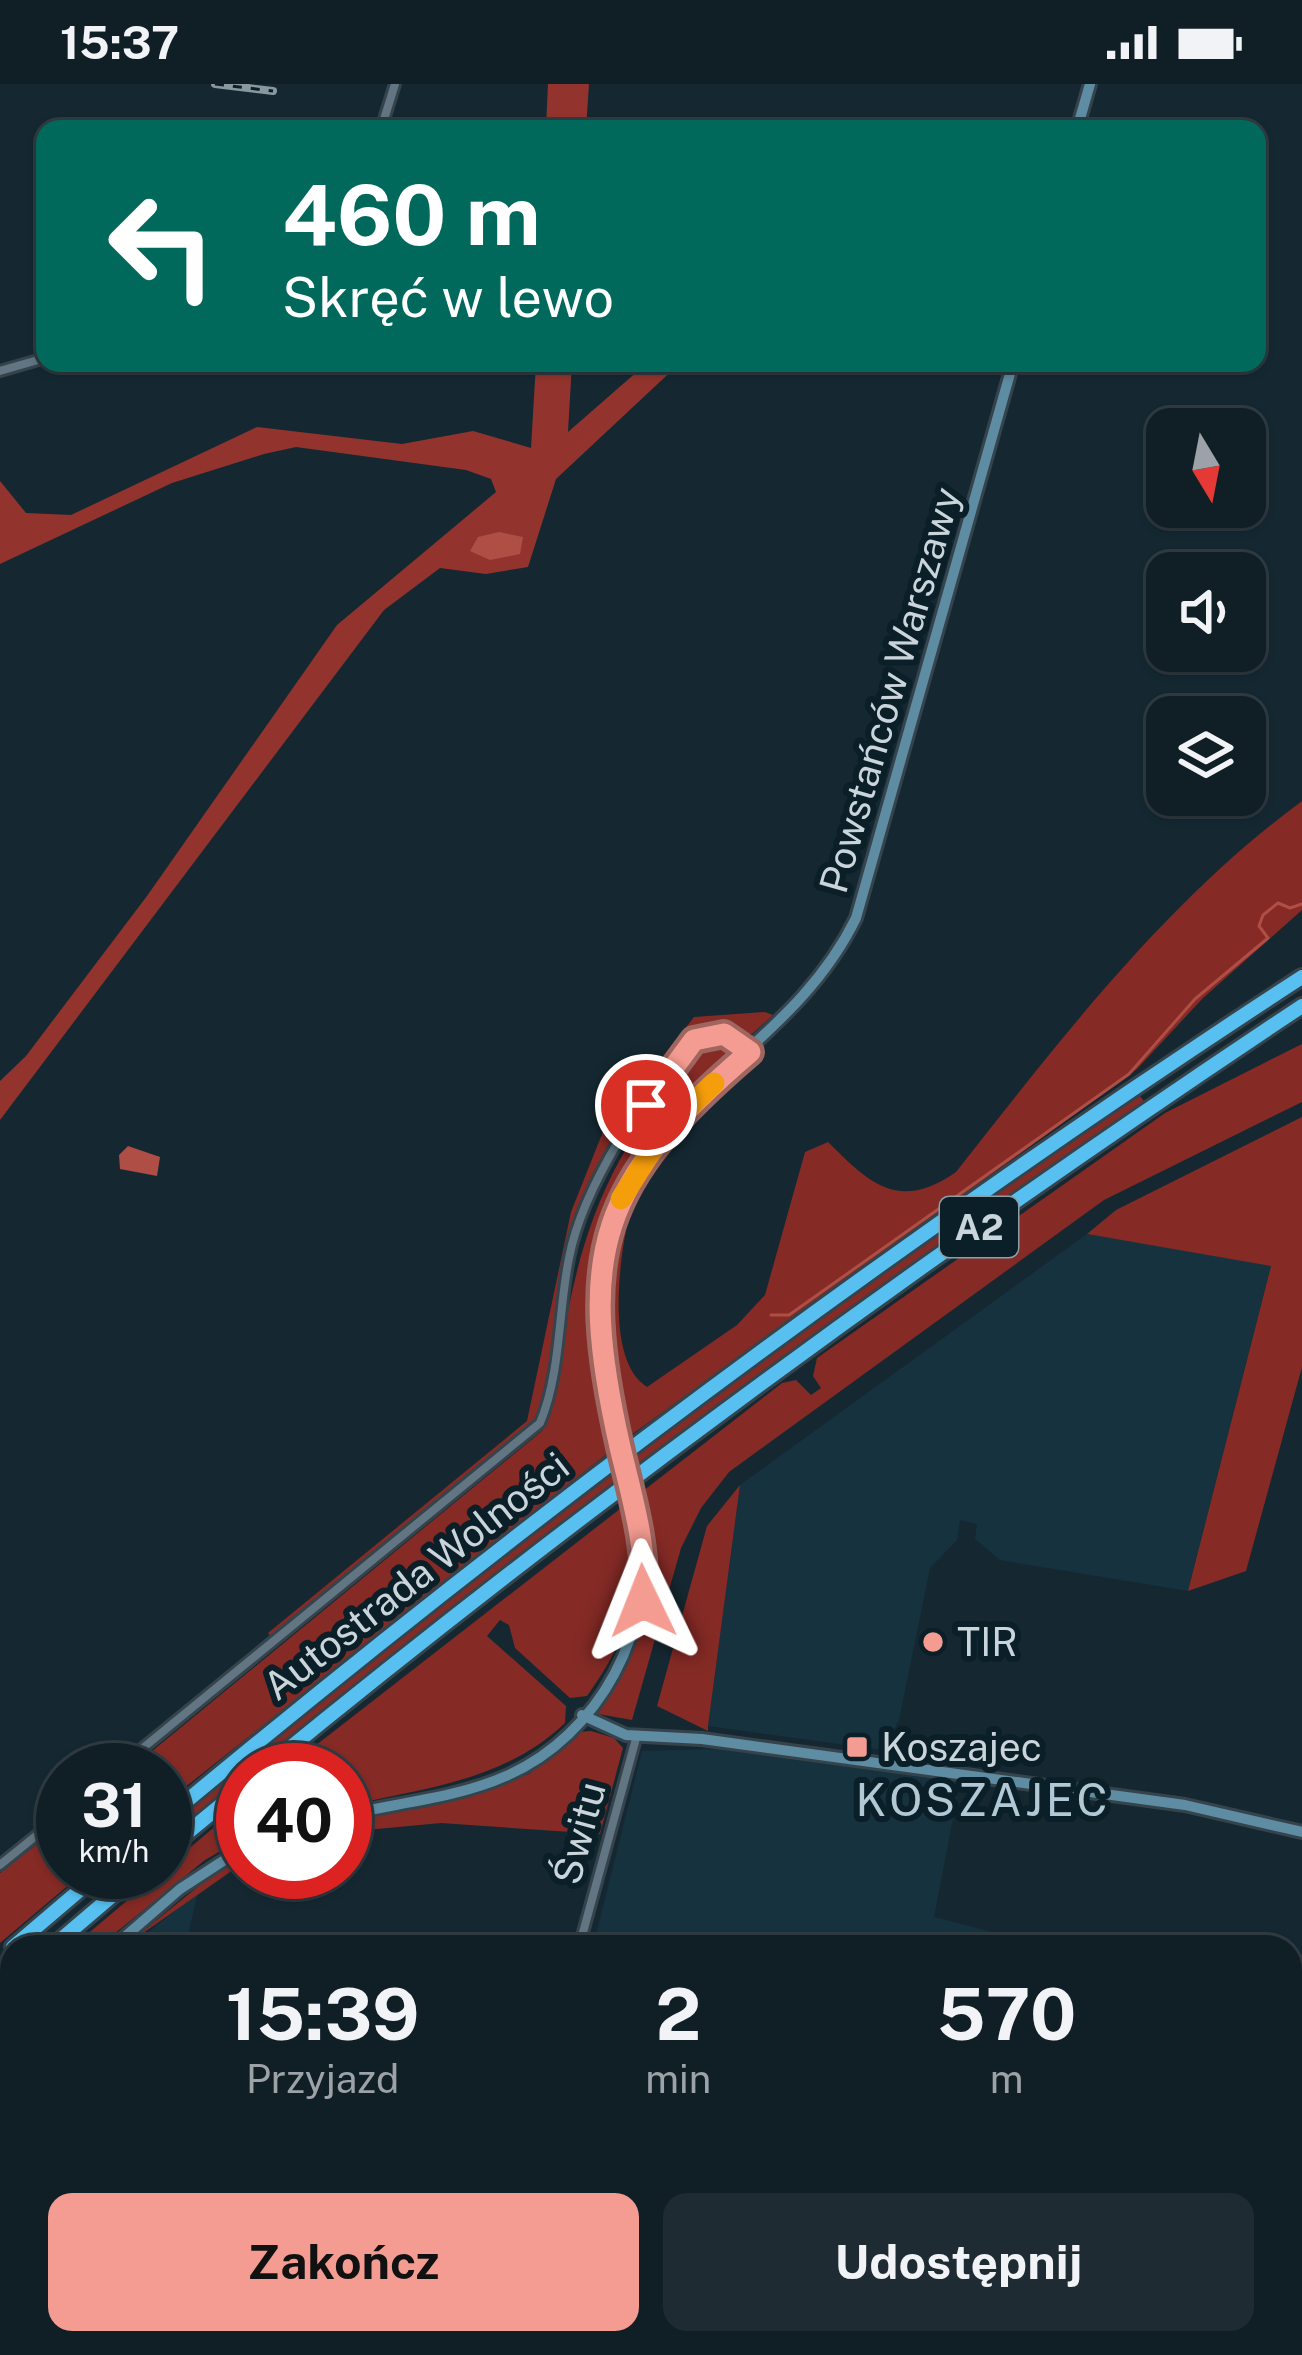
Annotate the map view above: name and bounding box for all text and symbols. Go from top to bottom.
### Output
text: 15:37 [60,16,179,69]
text: 460 m [282,165,541,264]
icon: left [84,168,240,324]
text: Skręć w lewo [282,266,614,329]
north arrow [1146,408,1266,528]
map controls [1146,408,1266,816]
street label: Powstańców Warszawy [810,482,970,898]
button: sound [1146,552,1266,672]
button: layers [1146,696,1266,816]
pin [595,1054,697,1156]
icon: arrive [613,1072,679,1138]
road number: A2 [940,1197,1018,1257]
street label: Autostrada Wolności [254,1443,578,1709]
position arrow [580,1538,706,1664]
place label: TIR [957,1619,1018,1665]
marker: TIR [920,1629,946,1655]
place label: Koszajec [881,1724,1042,1770]
marker: Koszajec [844,1734,870,1760]
speed limit sign: 40 [216,1743,372,1899]
text: 31 [81,1770,147,1841]
district label: KOSZAJEC [856,1773,1110,1826]
street label: Świtu [542,1777,615,1889]
text: km/h [79,1833,149,1869]
text: 15:39 [226,1972,420,2056]
text: 2 [655,1972,701,2056]
text: 570 [937,1972,1076,2056]
text: Przyjazd [246,2056,399,2102]
text: min [645,2056,711,2102]
text: m [990,2056,1024,2102]
button: Zakończ [48,2193,639,2331]
button: Udostępnij [663,2193,1254,2331]

